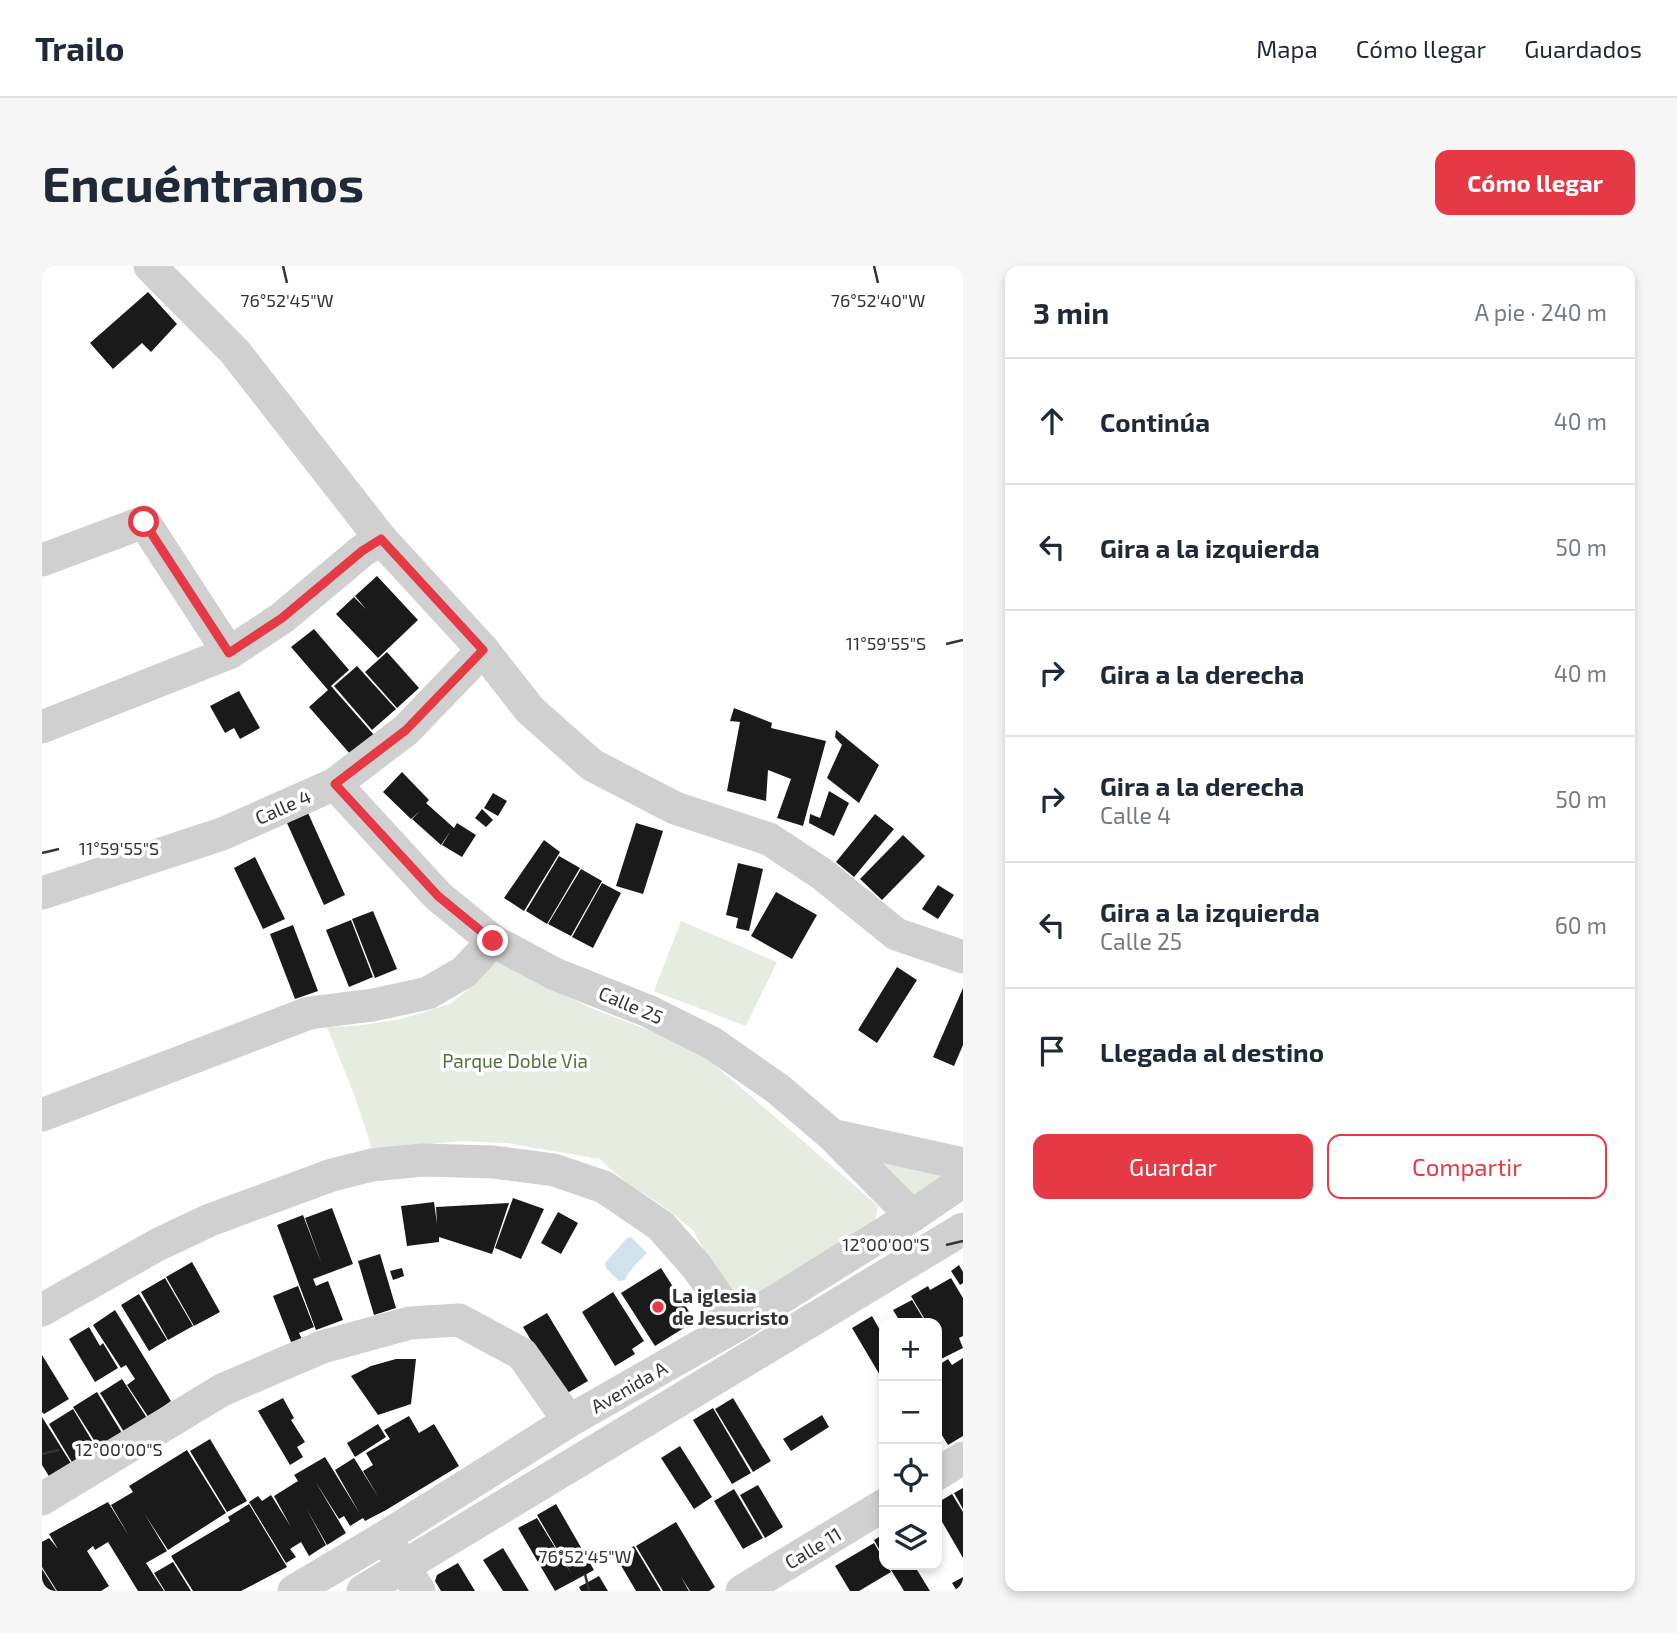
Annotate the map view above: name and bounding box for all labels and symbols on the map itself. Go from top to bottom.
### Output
text: 76°52'45"W [240,289,334,311]
text: 76°52'40"W [831,289,925,311]
route start [128,506,159,537]
text: 11°59'55"S [846,632,926,654]
street label: Calle 4 [251,784,314,829]
text: 11°59'55"S [79,837,159,859]
route end [477,925,508,956]
street label: Calle 25 [595,981,667,1028]
park label: Parque Doble Via [442,1049,588,1072]
text: 12°00'00"S [842,1233,930,1255]
place label: La iglesia de Jesucristo [672,1284,789,1329]
marker: La iglesia de Jesucristo [650,1299,666,1315]
street label: Avenida A [587,1355,671,1418]
text: 12°00'00"S [75,1438,163,1460]
street label: Calle 11 [780,1522,845,1573]
text: 76°52'45"W [538,1545,632,1567]

